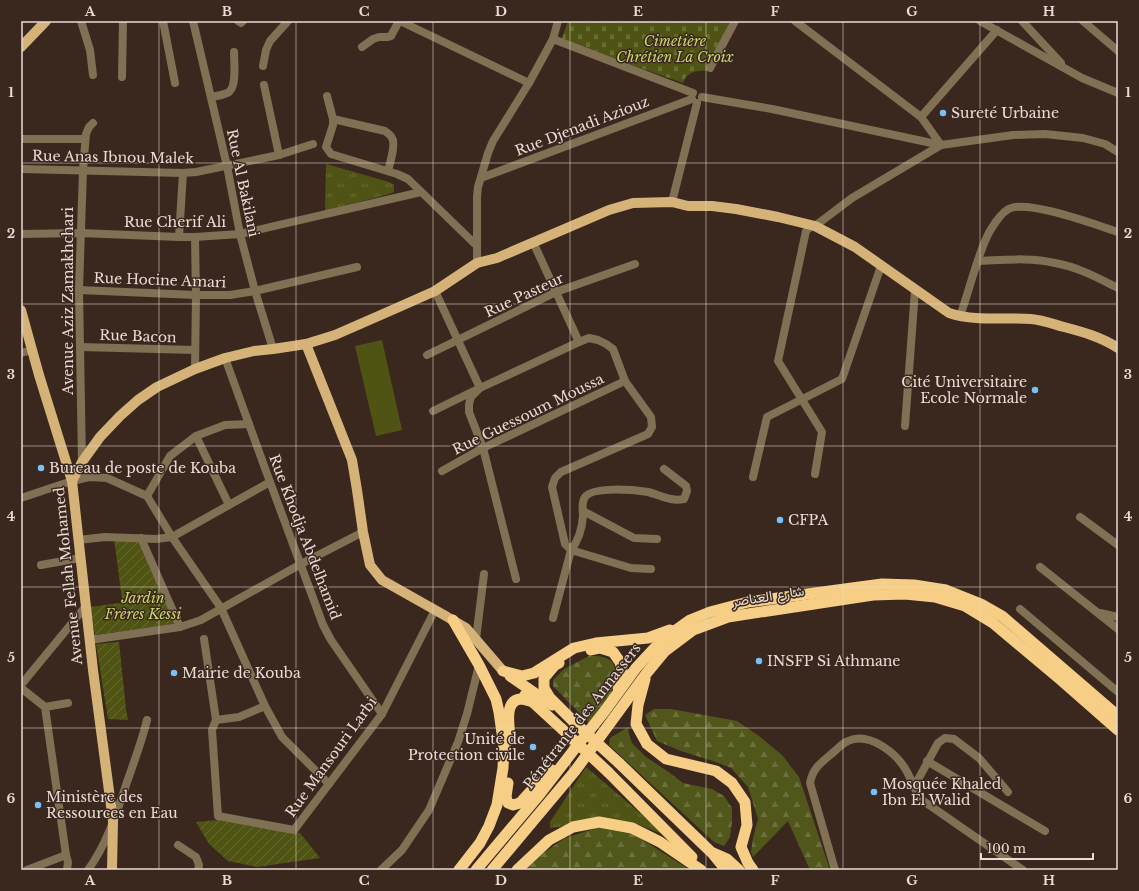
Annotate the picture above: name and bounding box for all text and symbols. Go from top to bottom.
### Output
text: A [84,3,96,20]
text: B [222,3,232,20]
text: C [359,3,370,20]
text: D [495,3,507,20]
text: E [633,3,643,20]
text: F [771,3,780,20]
text: G [906,3,918,20]
text: H [1043,3,1055,20]
park label: Cimetière Chrétien La Croix [616,32,734,66]
text: 1 [8,84,14,101]
text: 1 [1125,84,1131,101]
street label: Rue Djenadi Aziouz [513,92,652,160]
place label: Sureté Urbaine [951,104,1059,122]
marker: Sureté Urbaine [938,108,948,118]
street label: Rue Al Bakilani [223,127,263,239]
street label: Rue Anas Ibnou Malek [32,147,194,167]
street label: Avenue Aziz Zamakhchari [59,207,77,396]
street label: Rue Cherif Ali [124,213,226,231]
text: 2 [7,225,15,242]
text: 2 [1124,225,1132,242]
street label: Rue Hocine Amari [93,269,227,291]
street label: Rue Pasteur [482,269,567,321]
street label: Rue Bacon [99,326,177,346]
text: 3 [7,366,15,383]
text: 3 [1124,366,1132,383]
street label: Rue Guessoum Moussa [449,369,607,459]
place label: Cité Universitaire Ecole Normale [901,373,1027,407]
marker: Cité Universitaire Ecole Normale [1030,385,1040,395]
street label: Rue Khodja Abdelhamid [265,452,345,623]
place label: Bureau de poste de Kouba [49,459,236,477]
marker: Bureau de poste de Kouba [36,463,46,473]
street label: Avenue Fellah Mohamed [50,486,86,667]
text: 4 [7,508,16,525]
text: 4 [1124,508,1133,525]
place label: CFPA [788,511,828,529]
marker: CFPA [775,515,785,525]
street label: شارع العناصر [730,581,806,613]
park label: Jardin Frères Kessi [104,589,182,623]
street label: Pénétrante des Annassers [519,639,645,793]
text: 5 [7,649,15,666]
text: 5 [1124,649,1132,666]
place label: INSFP Si Athmane [767,652,900,670]
marker: INSFP Si Athmane [754,656,764,666]
place label: Mairie de Kouba [182,664,301,682]
marker: Mairie de Kouba [169,668,179,678]
street label: Rue Mansouri Larbi [281,693,381,821]
place label: Unité de Protection civile [408,730,525,764]
marker: Unité de Protection civile [528,742,538,752]
place label: Mosquée Khaled Ibn El Walid [882,775,1002,809]
marker: Mosquée Khaled Ibn El Walid [869,787,879,797]
place label: Ministère des Ressources en Eau [46,788,178,822]
text: 6 [7,790,16,807]
text: 6 [1124,790,1133,807]
marker: Ministère des Ressources en Eau [33,800,43,810]
scale bar [981,835,1093,861]
text: 100 m [987,841,1026,856]
text: A [84,872,96,889]
text: B [222,872,232,889]
text: C [359,872,370,889]
text: D [495,872,507,889]
text: E [633,872,643,889]
text: F [771,872,780,889]
text: G [906,872,918,889]
text: H [1043,872,1055,889]

